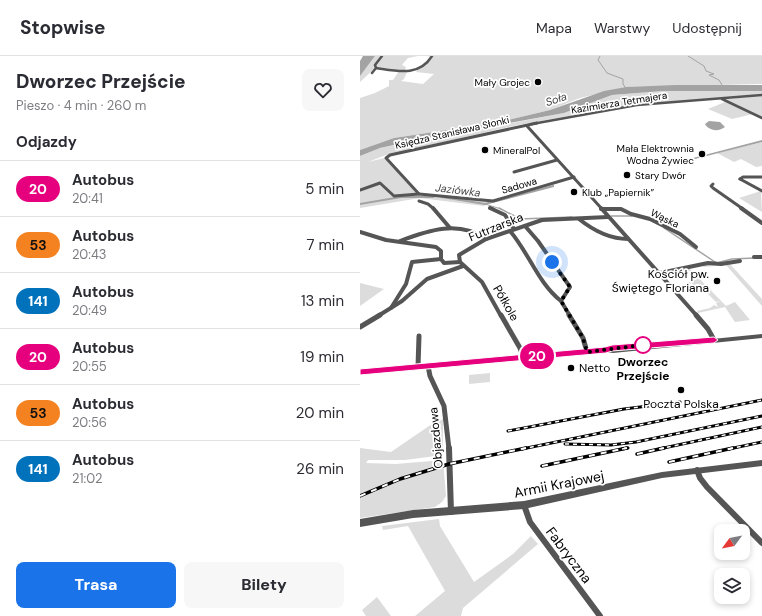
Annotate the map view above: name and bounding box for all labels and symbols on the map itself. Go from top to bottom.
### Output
place label: Mały Grojec [475,76,530,89]
marker: Mały Grojec [533,77,543,87]
street label: Kazimierza Tetmajera [570,88,668,117]
water label: Soła [543,89,569,109]
street label: Księdza Stanisława Słonki [394,113,511,152]
place label: Mała Elektrownia Wodna Żywiec [617,142,694,167]
place label: MineralPol [493,144,540,157]
marker: MineralPol [480,145,490,155]
marker: Mała Elektrownia Wodna Żywiec [697,149,707,159]
place label: Stary Dwór [635,169,686,182]
marker: Stary Dwór [622,170,632,180]
street label: Sadowa [500,174,538,197]
water label: Jaziówka [435,180,481,200]
place label: Klub „Papiernik” [582,186,654,199]
marker: Klub „Papiernik” [569,187,579,197]
street label: Wąska [648,206,681,231]
street label: Futrzarska [466,209,526,245]
your location [542,252,562,272]
place label: Kościół pw. Świętego Floriana [612,266,709,296]
marker: Kościół pw. Świętego Floriana [712,276,722,286]
street label: Półkole [489,282,523,324]
marker: Dworzec Przejście [634,336,652,354]
line badge: 20 [519,343,555,369]
place label: Dworzec Przejście [617,354,669,384]
place label: Netto [579,360,610,376]
marker: Netto [566,363,576,373]
marker: Poczta Polska [676,385,686,395]
place label: Poczta Polska [643,396,719,412]
street label: Objazdowa [425,407,447,469]
street label: Armii Krajowej [512,466,606,502]
street label: Fabryczna [542,523,596,587]
north arrow [714,524,750,560]

